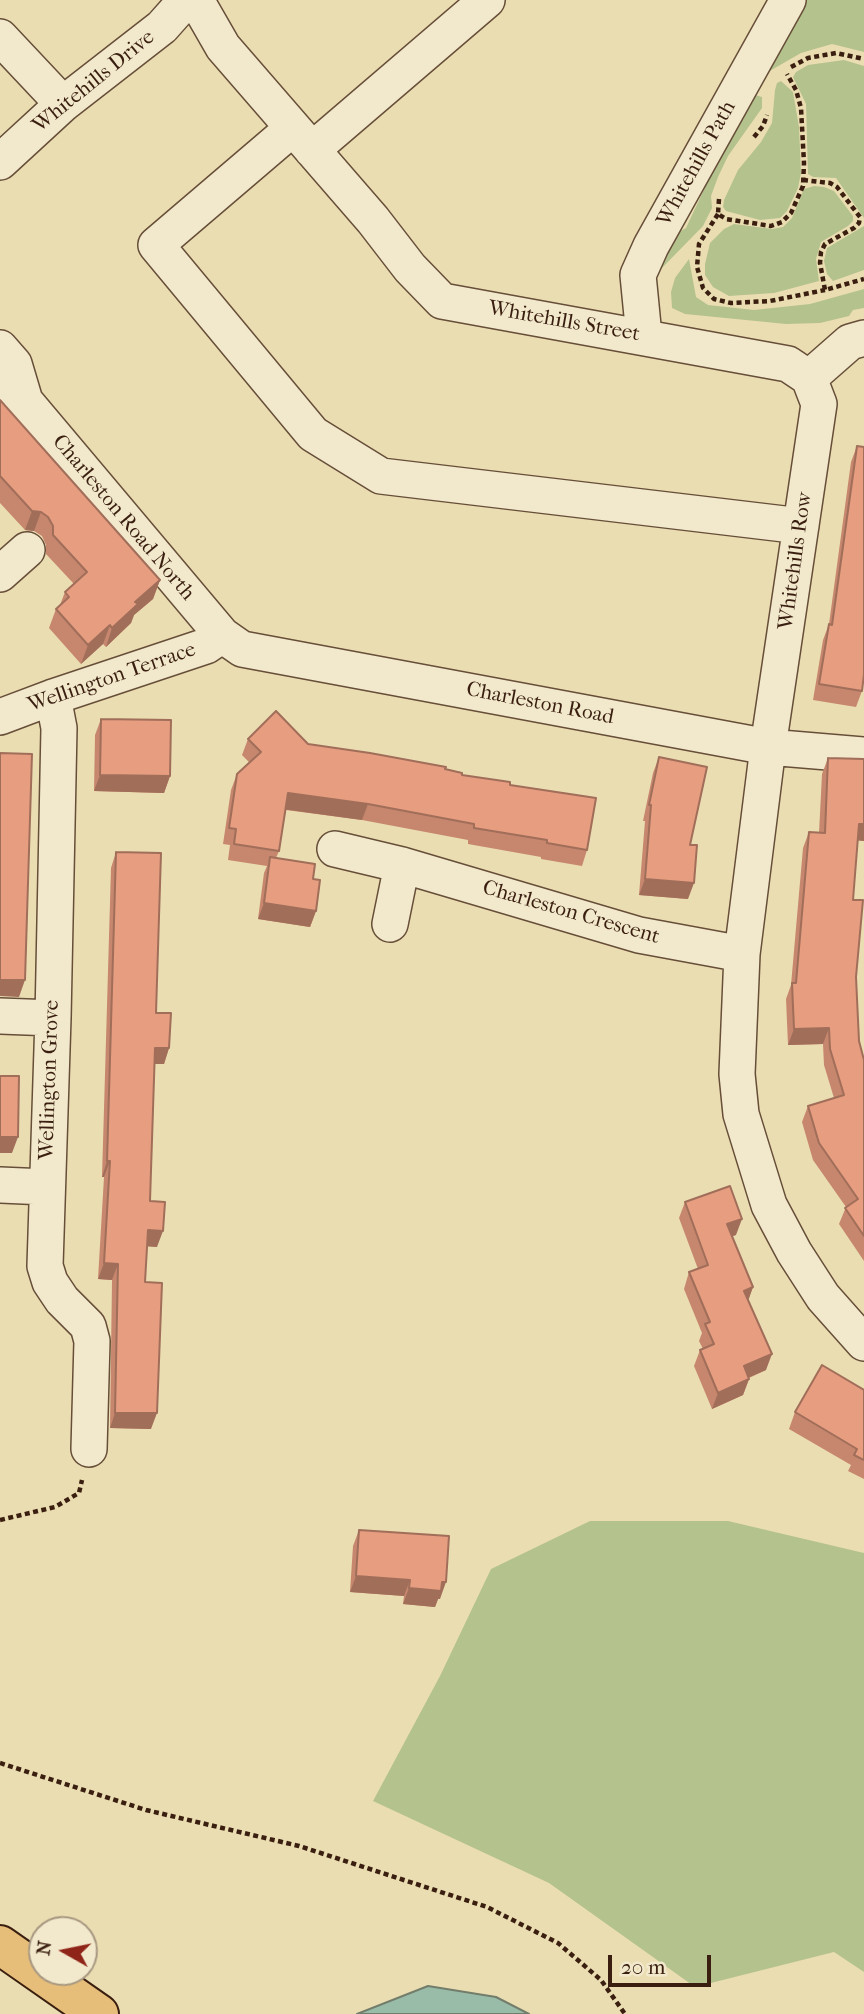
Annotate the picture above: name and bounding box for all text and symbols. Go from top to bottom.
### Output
street label: Whitehills Drive [28,25,160,139]
street label: Whitehills Path [652,97,742,231]
street label: Whitehills Street [486,296,642,348]
street label: Charleston Road North [46,430,200,606]
street label: Whitehills Row [774,490,818,632]
street label: Wellington Terrace [25,637,199,719]
street label: Charleston Road [464,677,616,731]
street label: Charleston Crescent [480,876,662,950]
street label: Wellington Grove [35,1000,65,1160]
north arrow [28,1916,98,1986]
text: N [32,1939,56,1957]
scale bar [612,1940,715,1984]
text: 20 m [621,1955,665,1979]

